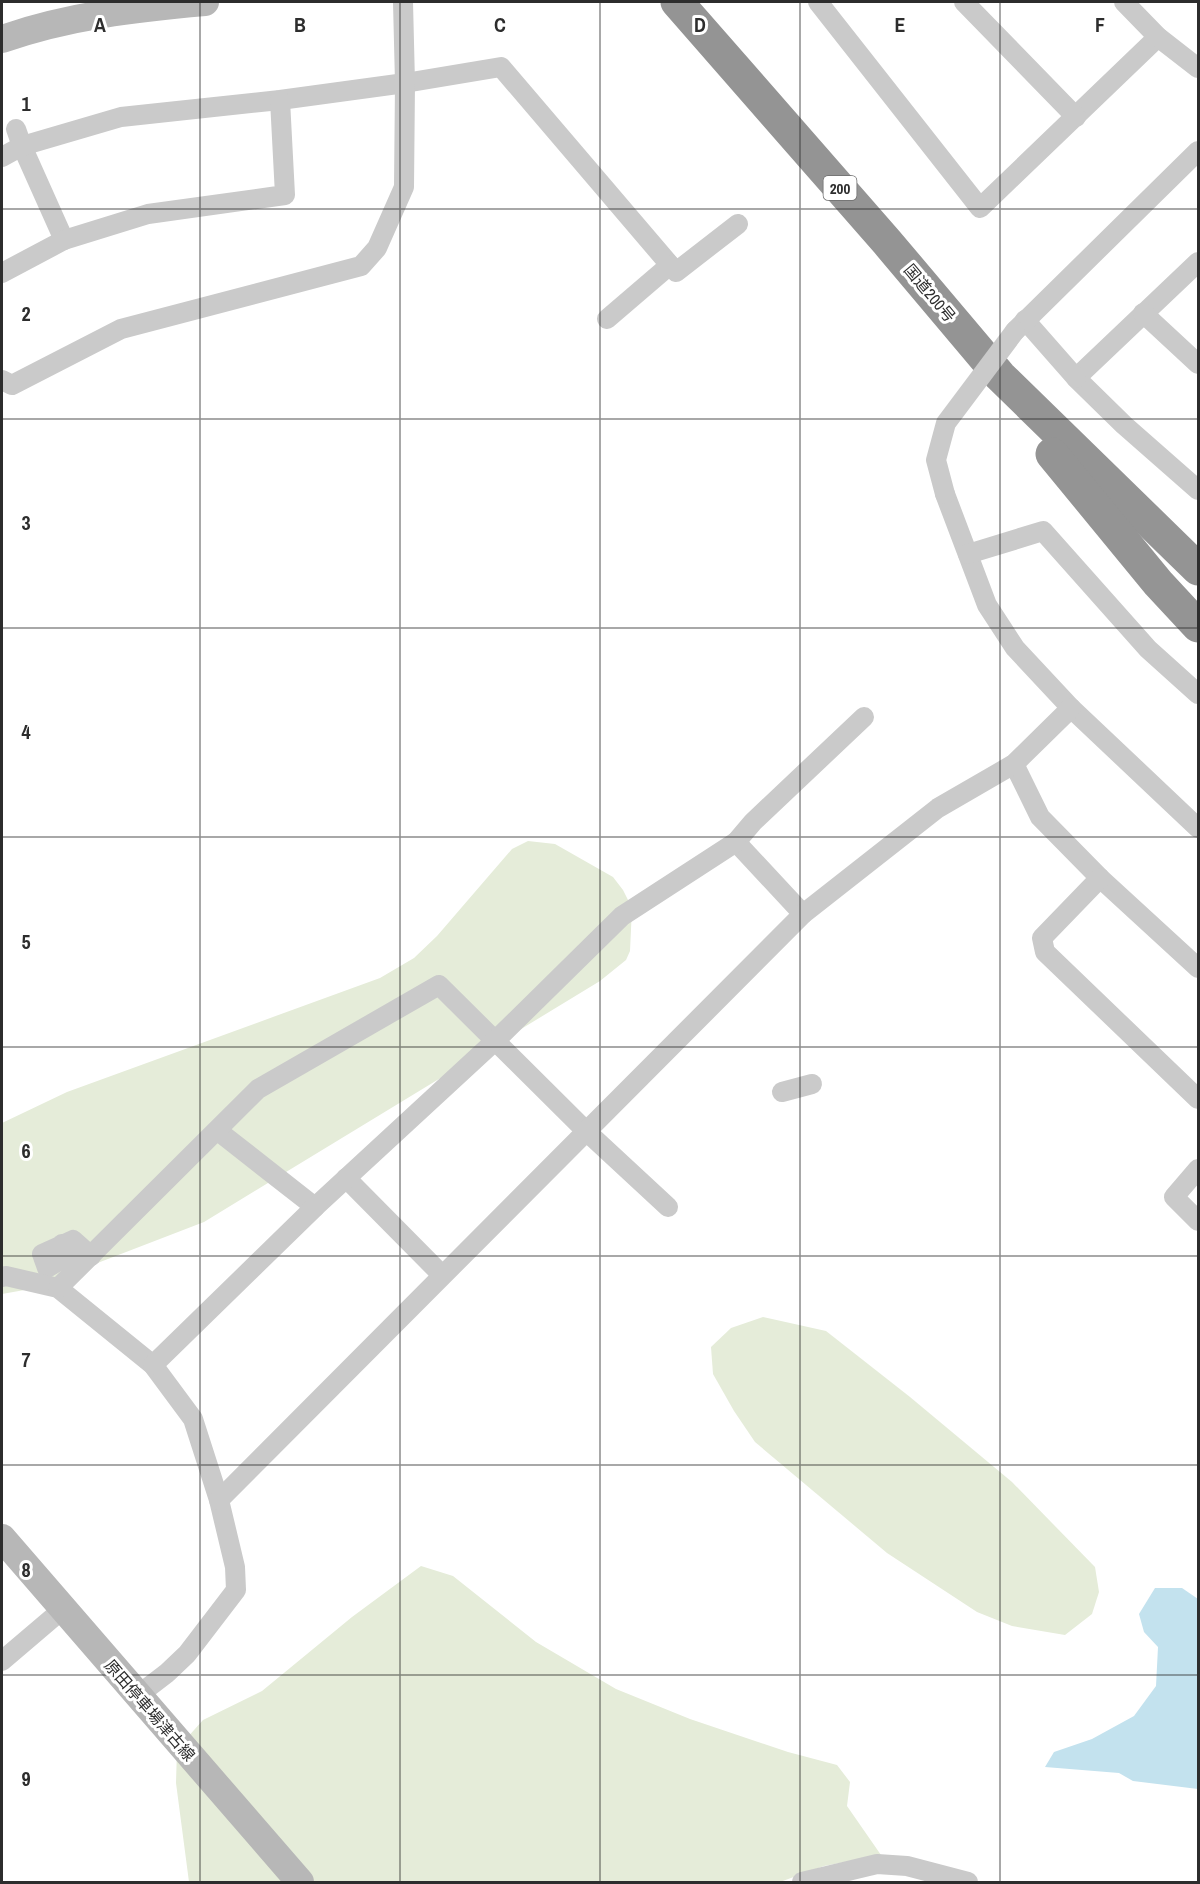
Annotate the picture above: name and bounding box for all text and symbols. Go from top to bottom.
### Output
text: A [94,11,106,38]
text: B [294,11,306,38]
text: C [494,11,506,38]
text: D [694,11,706,38]
text: E [895,11,906,38]
text: F [1095,11,1105,38]
text: 1 [21,90,31,117]
road number: 200 [824,176,856,200]
street label: 国道200号 [899,259,961,327]
text: 2 [21,300,31,327]
text: 3 [21,509,31,536]
text: 4 [21,718,31,745]
text: 5 [21,928,31,955]
text: 6 [21,1137,31,1164]
text: 7 [21,1346,31,1373]
text: 8 [21,1556,31,1583]
street label: 原田停車場津古線 [100,1654,200,1766]
text: 9 [21,1765,31,1792]

